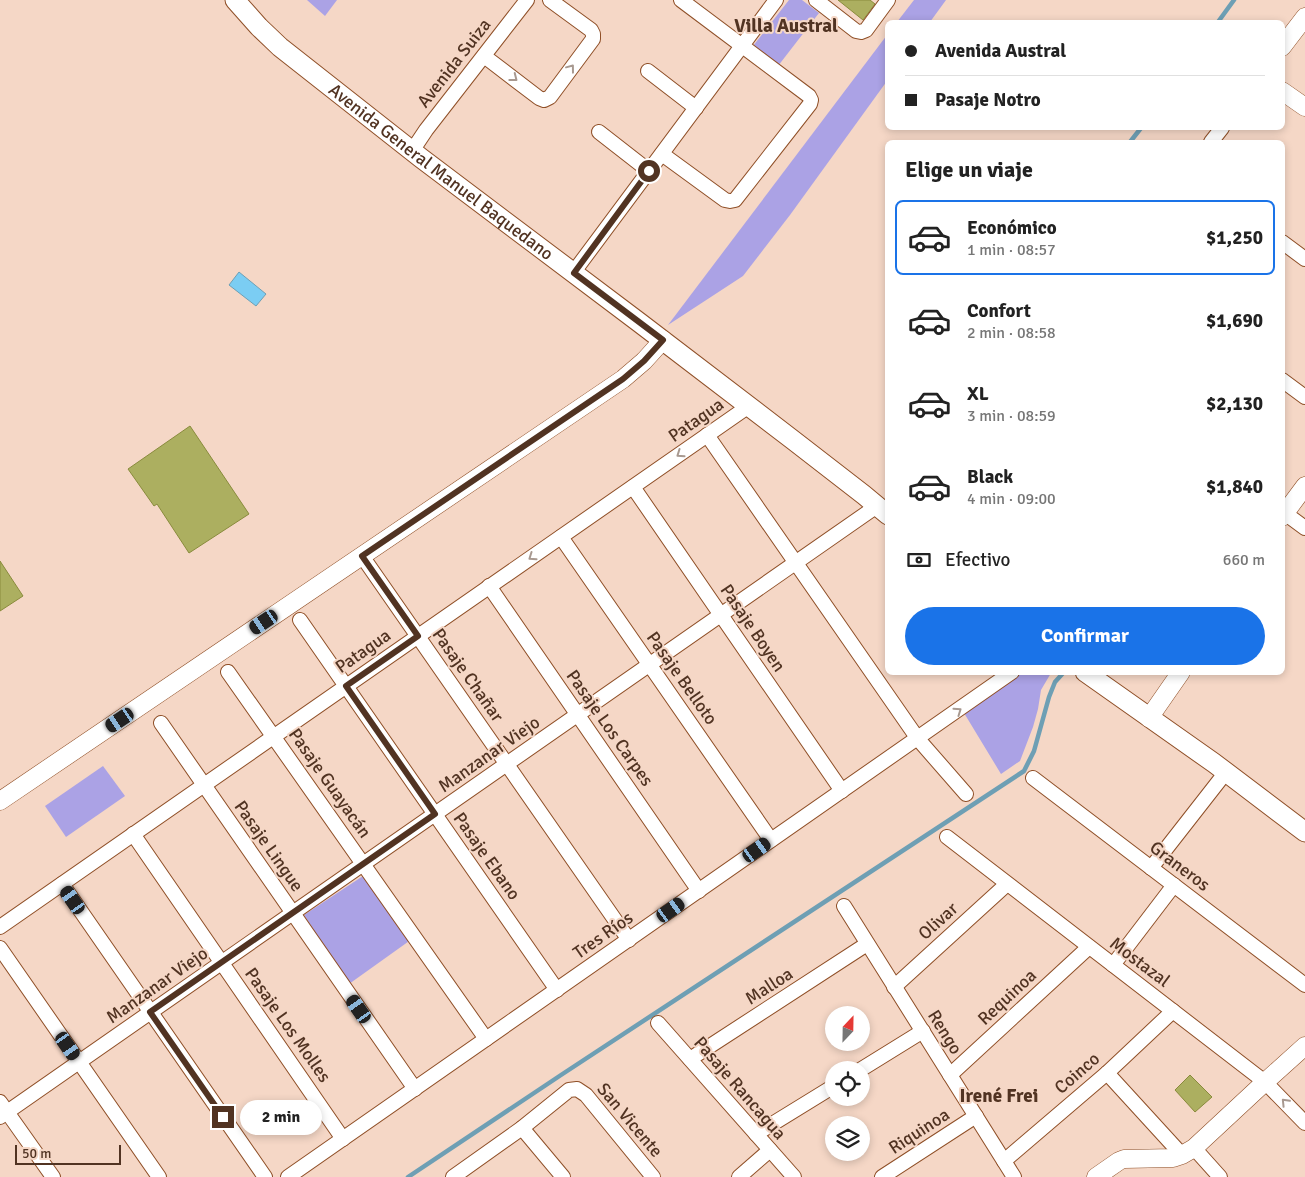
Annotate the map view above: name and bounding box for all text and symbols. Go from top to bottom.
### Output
street label: Avenida Suiza [412,14,496,112]
district label: Villa Austral [734,14,838,38]
text: Avenida Austral [935,39,1066,63]
one-way arrow [565,65,574,74]
one-way arrow [508,73,517,81]
street label: Avenida General Manuel Baquedano [324,79,558,265]
text: Pasaje Notro [935,88,1041,112]
text: Elige un viaje [905,156,1033,183]
route start [638,160,660,182]
icon: car [907,215,952,260]
text: Económico [967,216,1057,240]
text: $1,250 [1206,226,1263,250]
text: 1 min · 08:57 [967,240,1056,260]
icon: car [907,298,952,343]
text: Confort [967,299,1031,323]
text: $1,690 [1206,309,1263,333]
text: 2 min · 08:58 [967,323,1056,343]
icon: car [907,381,952,426]
text: XL [967,382,989,406]
text: $2,130 [1206,392,1263,416]
street label: Patagua [664,393,728,447]
text: 3 min · 08:59 [967,406,1056,426]
one-way arrow [676,448,686,457]
icon: car [907,464,952,509]
text: Black [967,465,1013,489]
text: $1,840 [1206,475,1263,499]
text: 4 min · 09:00 [967,489,1056,509]
icon: cash [905,546,933,574]
text: Efectivo [945,548,1010,572]
text: 660 m [1223,550,1265,570]
one-way arrow [528,551,538,560]
street label: Pasaje Boyen [716,580,790,676]
car [247,607,280,637]
button: Confirmar [905,607,1265,665]
street label: Patagua [331,624,395,678]
street label: Pasaje Chañar [428,624,509,726]
street label: Pasaje Belloto [642,627,722,729]
street label: Pasaje Los Carpes [562,666,658,791]
car [103,705,136,735]
one-way arrow [952,708,961,717]
street label: Manzanar Viejo [434,711,544,797]
street label: Pasaje Guayacán [284,724,376,842]
street label: Pasaje Lingue [230,796,308,896]
street label: Pasaje Ebano [449,808,525,904]
car [740,835,773,865]
street label: Graneros [1146,836,1214,896]
car [58,883,87,917]
car [654,895,687,925]
street label: Olivar [914,897,963,944]
street label: Tres Ríos [569,906,637,964]
street label: Mostazal [1106,932,1174,992]
street label: Manzanar Viejo [102,942,212,1028]
street label: Pasaje Los Molles [240,963,336,1087]
street label: Malloa [741,963,797,1009]
street label: Requinoa [973,964,1041,1030]
car [344,992,373,1026]
north arrow [825,1006,870,1051]
map controls [825,1006,870,1161]
street label: Rengo [923,1006,967,1058]
car [53,1029,82,1063]
street label: Pasaje Rancagua [689,1032,791,1144]
street label: Coinco [1050,1047,1104,1099]
button: locate [825,1061,870,1106]
street label: San Vicente [592,1078,668,1162]
district label: Irené Frei [960,1084,1038,1108]
one-way arrow [1282,1099,1291,1108]
callout: 2 min [240,1100,323,1134]
street label: Riquinoa [884,1103,954,1159]
route end [212,1106,234,1128]
text: 2 min [262,1107,300,1127]
button: layers [825,1116,870,1161]
scale bar [15,1142,121,1165]
text: 50 m [22,1145,51,1162]

